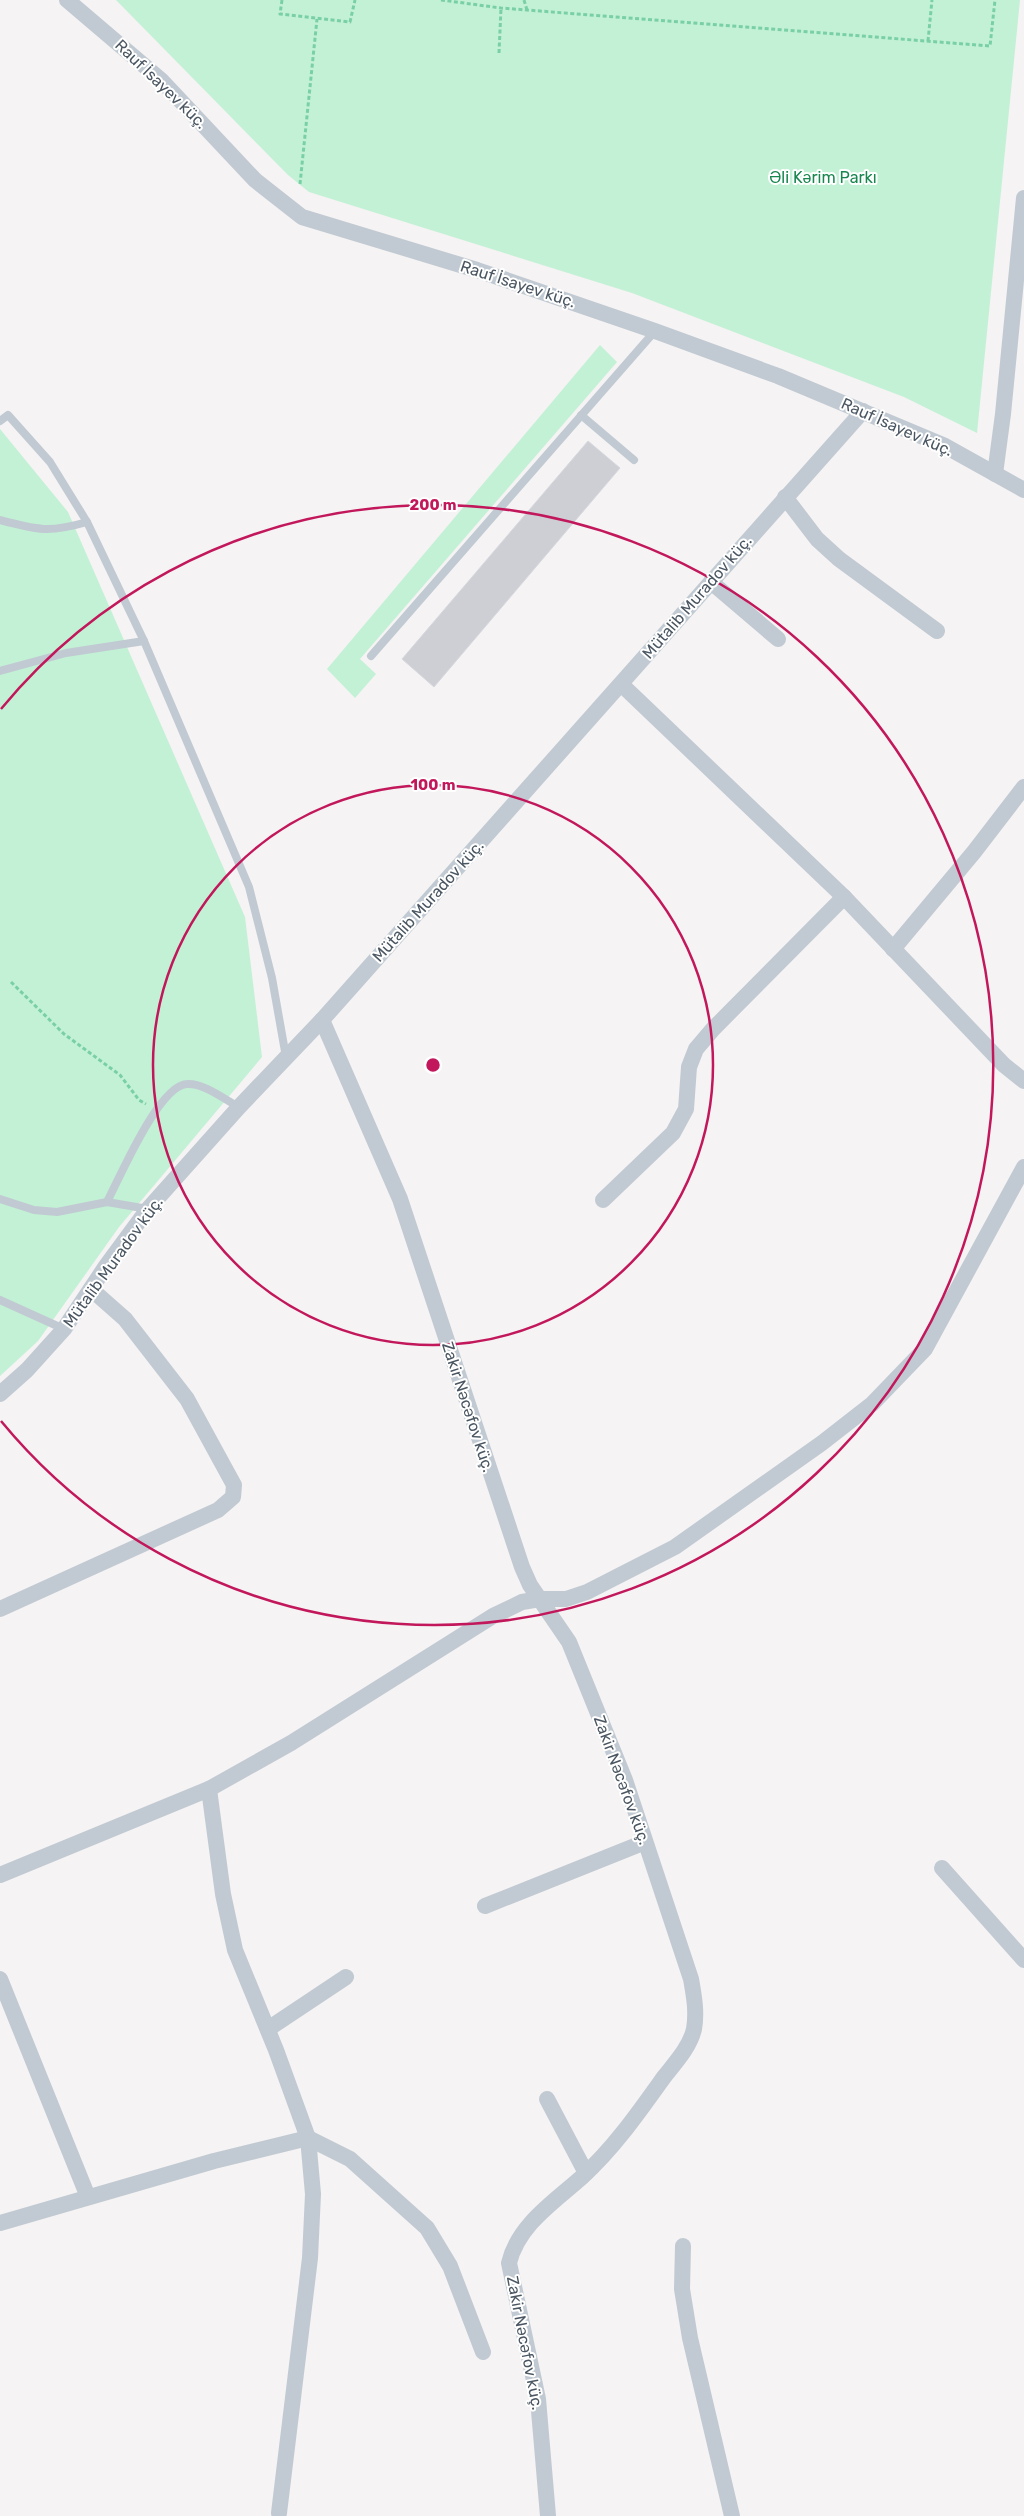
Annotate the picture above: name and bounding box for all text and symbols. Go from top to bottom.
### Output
street label: Rauf İsayev küç. [111,35,211,133]
park label: Əli Kərim Parkı [769,168,877,187]
street label: Rauf İsayev küç. [458,256,578,312]
street label: Rauf İsayev küç. [838,394,956,460]
text: 200 m [409,496,457,514]
street label: Mütalib Muradov küç. [638,531,756,663]
text: 100 m [411,776,455,794]
street label: Mütalib Muradov küç. [368,836,488,966]
centre of rings [424,1056,442,1074]
street label: Mütalib Muradov küç. [59,1193,167,1331]
street label: Zakir Nəcəfov küç. [438,1339,498,1475]
street label: Zakir Nəcəfov küç. [590,1713,654,1847]
street label: Zakir Nəcəfov küç. [503,2274,547,2412]

